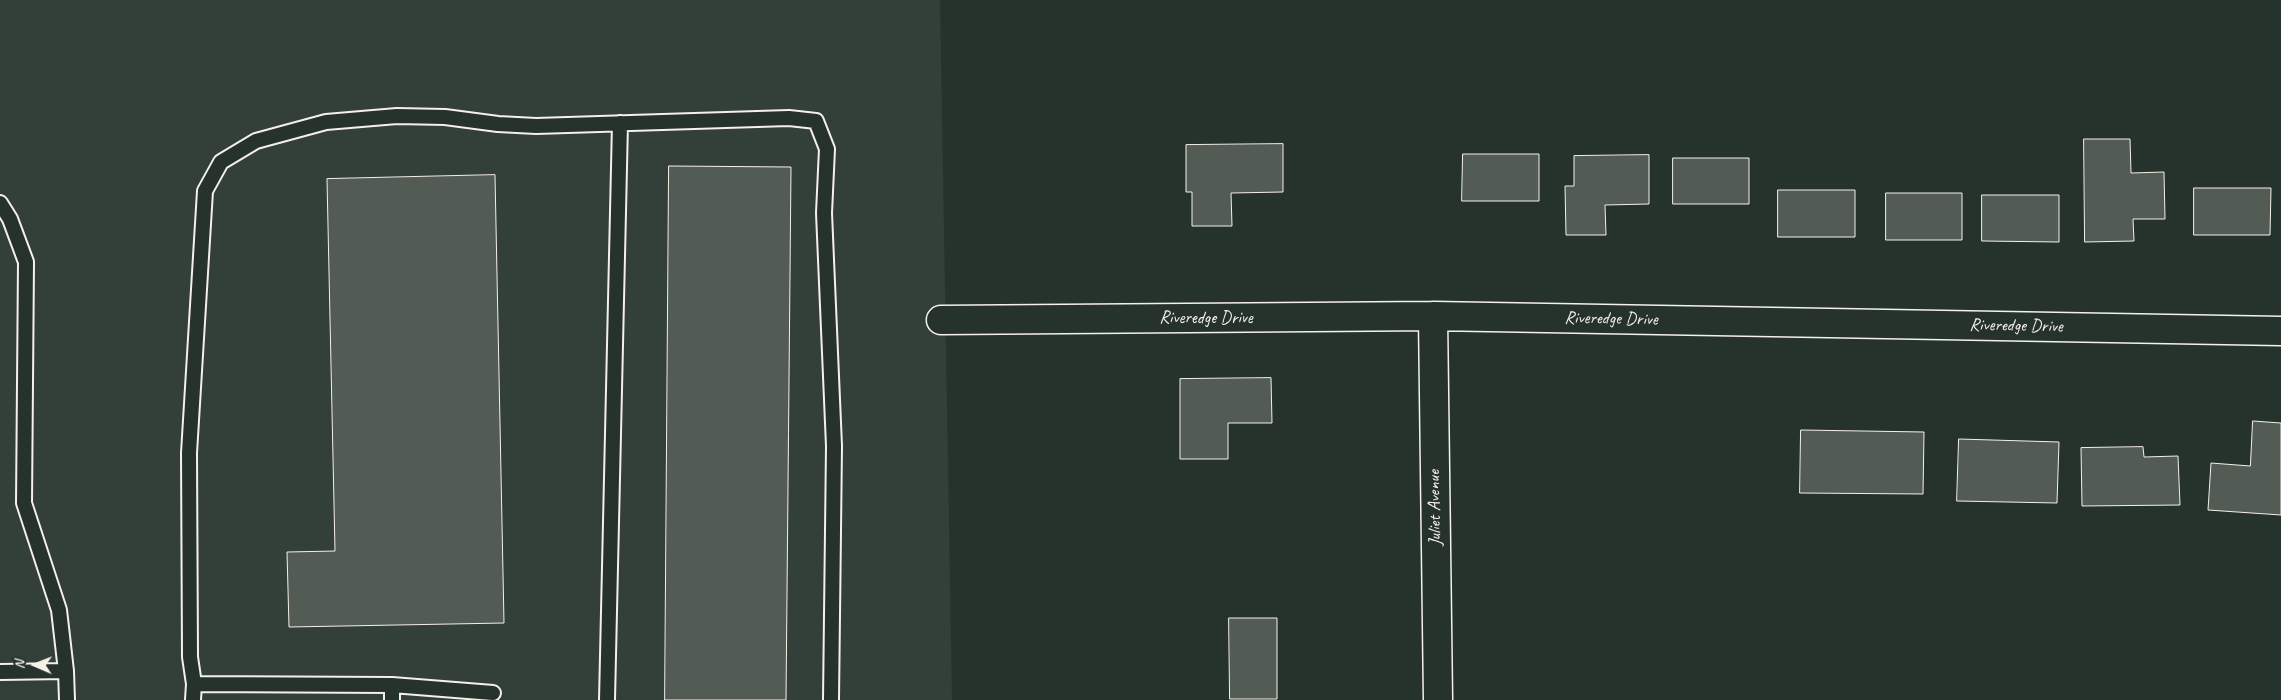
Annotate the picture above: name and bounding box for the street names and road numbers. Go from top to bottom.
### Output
street label: Riveredge Drive [1159,307,1253,329]
street label: Riveredge Drive [1564,307,1658,331]
street label: Riveredge Drive [1969,314,2063,338]
street label: Juliet Avenue [1424,470,1446,546]

